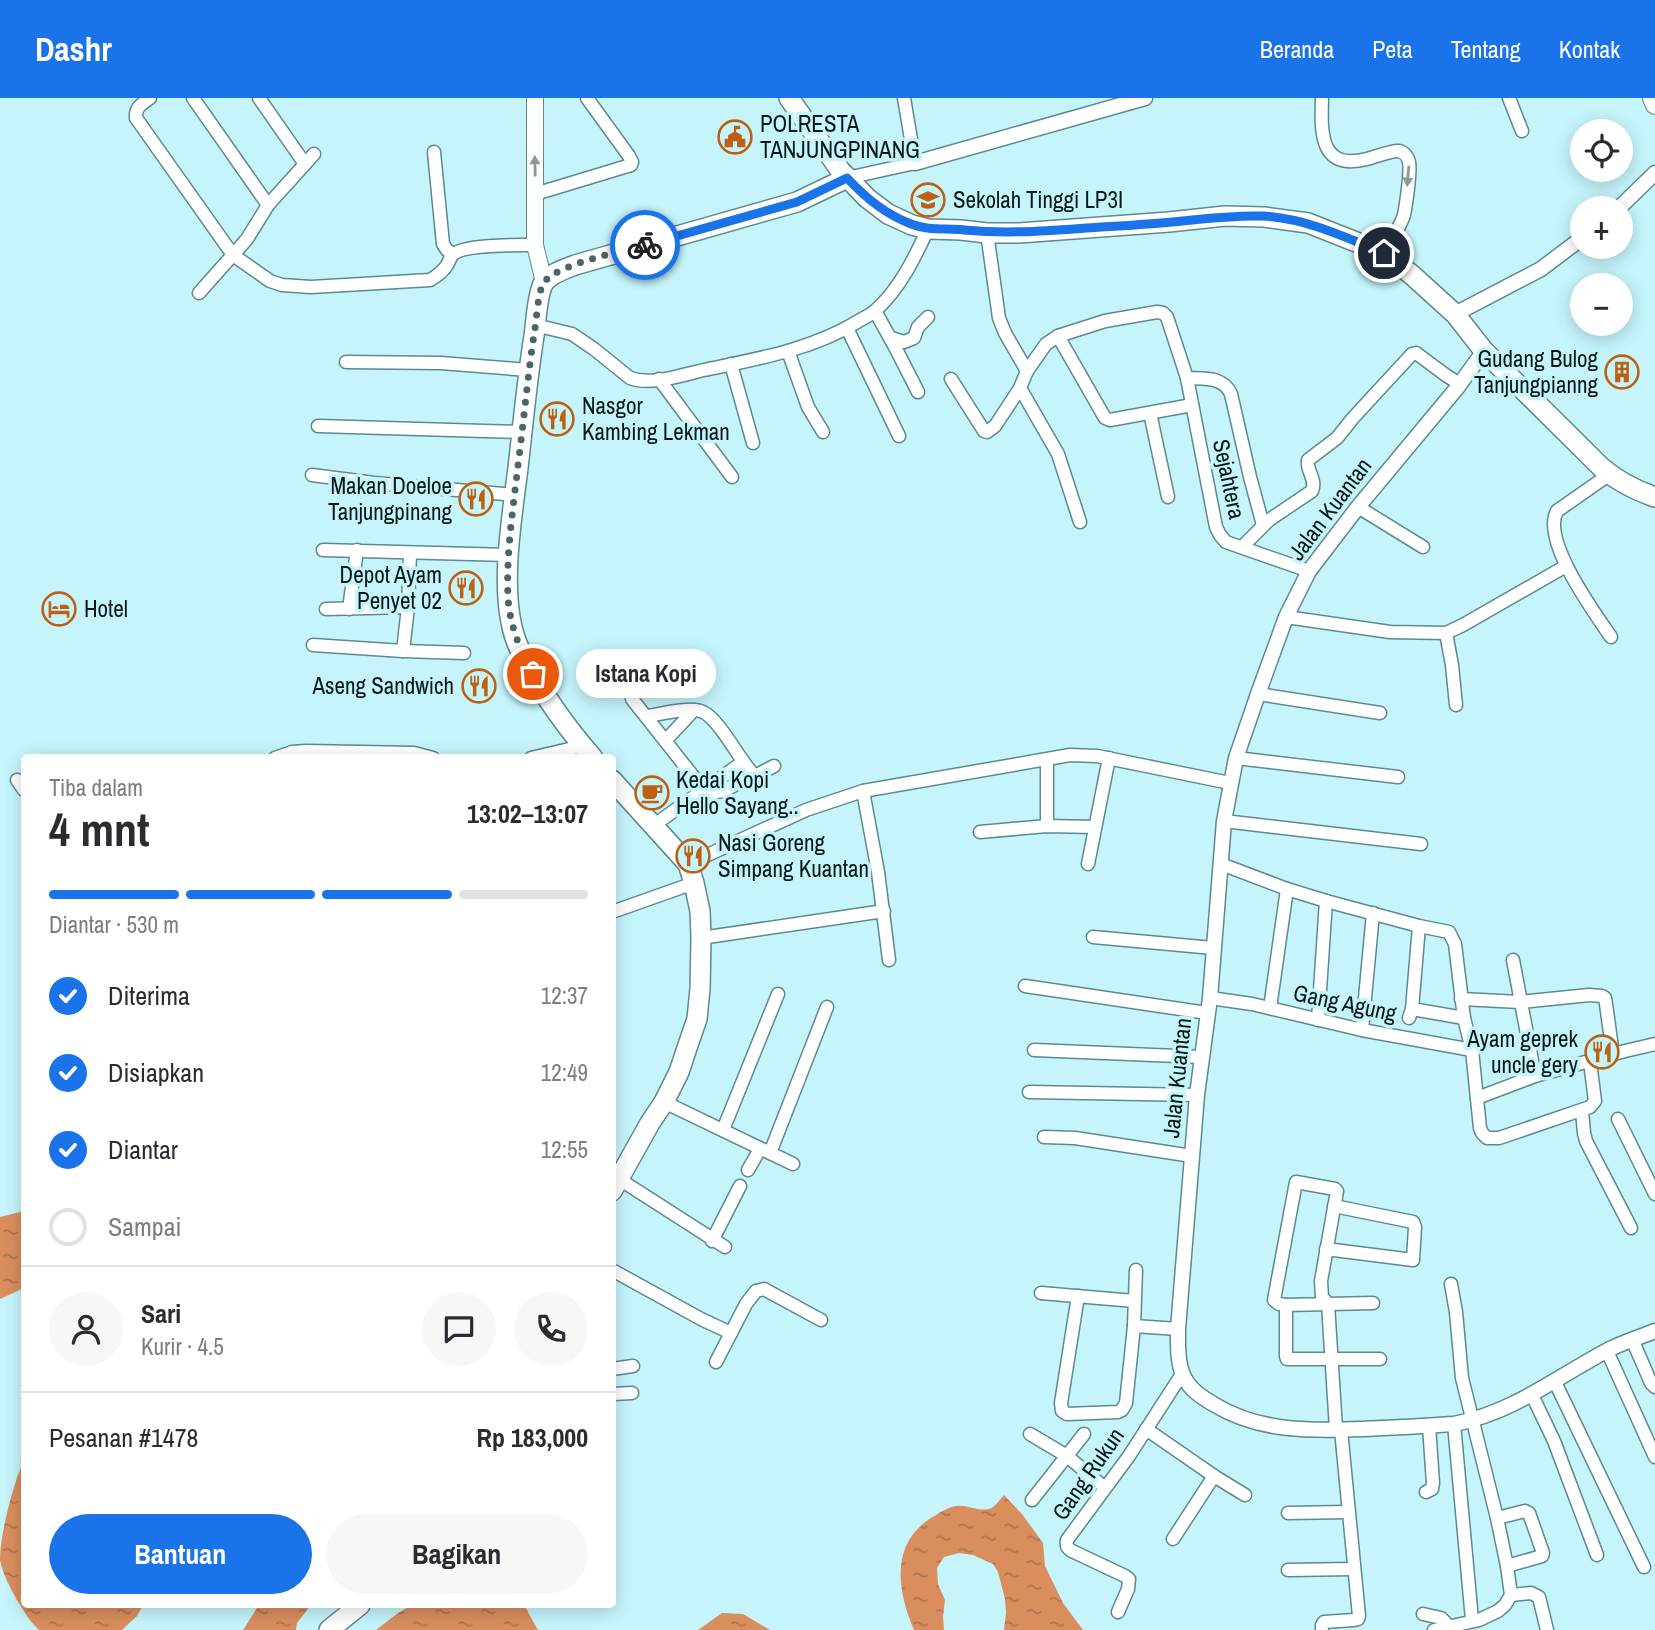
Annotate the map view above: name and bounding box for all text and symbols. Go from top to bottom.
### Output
text: Dashr [35,27,112,71]
text: Beranda [1260,33,1334,65]
text: Peta [1372,33,1413,65]
text: Tentang [1451,33,1521,65]
text: Kontak [1559,33,1620,65]
place label: POLRESTA TANJUNGPINANG [760,108,920,165]
public building icon: POLRESTA TANJUNGPINANG [716,118,754,156]
map controls [1570,119,1633,336]
button: locate [1570,119,1633,182]
one-way arrow [529,154,541,176]
one-way arrow [1402,165,1413,187]
school or university icon: Sekolah Tinggi LP3I [909,181,947,219]
place label: Sekolah Tinggi LP3I [953,184,1123,215]
button: + [1570,196,1633,259]
courier [610,210,680,280]
pin [1354,223,1414,283]
icon: bike [626,226,664,264]
icon: home [1365,234,1403,272]
button: − [1570,273,1633,336]
place label: Gudang Bulog Tanjungpianng [1474,343,1599,400]
building icon: Gudang Bulog Tanjungpianng [1603,353,1641,391]
place label: Nasgor Kambing Lekman [582,390,730,447]
restaurant icon: Nasgor Kambing Lekman [538,400,576,438]
street label: Sejahtera [1206,436,1253,522]
street label: Jalan Kuantan [1281,451,1378,566]
place label: Makan Doeloe Tanjungpinang [328,470,453,527]
restaurant icon: Makan Doeloe Tanjungpinang [457,480,495,518]
place label: Depot Ayam Penyet 02 [340,559,442,616]
restaurant icon: Depot Ayam Penyet 02 [447,569,485,607]
hotel icon: Hotel [40,590,78,628]
place label: Hotel [84,593,128,624]
pin [503,644,563,704]
callout: Istana Kopi [575,650,715,698]
icon: bag [514,655,552,693]
text: Istana Kopi [595,658,697,689]
restaurant icon: Aseng Sandwich [460,667,498,705]
place label: Aseng Sandwich [311,670,454,701]
place label: Kedai Kopi Hello Sayang.. [676,764,799,821]
text: Tiba dalam [49,772,143,803]
cafe icon: Kedai Kopi Hello Sayang.. [633,774,671,812]
text: 13:02–13:07 [467,796,588,831]
text: 4 mnt [49,798,150,860]
place label: Nasi Goreng Simpang Kuantan [718,827,869,884]
restaurant icon: Nasi Goreng Simpang Kuantan [674,837,712,875]
text: Diantar · 530 m [49,909,179,940]
street label: Gang Agung [1291,976,1400,1029]
icon: check [49,977,87,1015]
text: Diterima [108,978,190,1013]
text: 12:37 [541,980,588,1011]
street label: Jalan Kuantan [1155,1016,1198,1140]
place label: Ayam geprek uncle gery [1466,1023,1579,1080]
restaurant icon: Ayam geprek uncle gery [1583,1033,1621,1071]
icon: check [49,1054,87,1092]
text: Disiapkan [108,1055,204,1090]
text: 12:49 [541,1057,588,1088]
icon: check [49,1131,87,1169]
text: Diantar [108,1132,178,1167]
text: 12:55 [541,1134,588,1165]
text: Sampai [108,1209,181,1244]
button: person [49,1292,123,1366]
button: chat [422,1292,496,1366]
button: phone [514,1292,588,1366]
text: Sari [141,1296,181,1331]
text: Kurir · 4.5 [141,1331,224,1362]
text: Pesanan #1478 [49,1420,198,1455]
text: Rp 183,000 [477,1420,588,1455]
street label: Gang Rukun [1045,1421,1131,1526]
button: Bantuan [49,1514,312,1594]
button: Bagikan [326,1514,588,1594]

